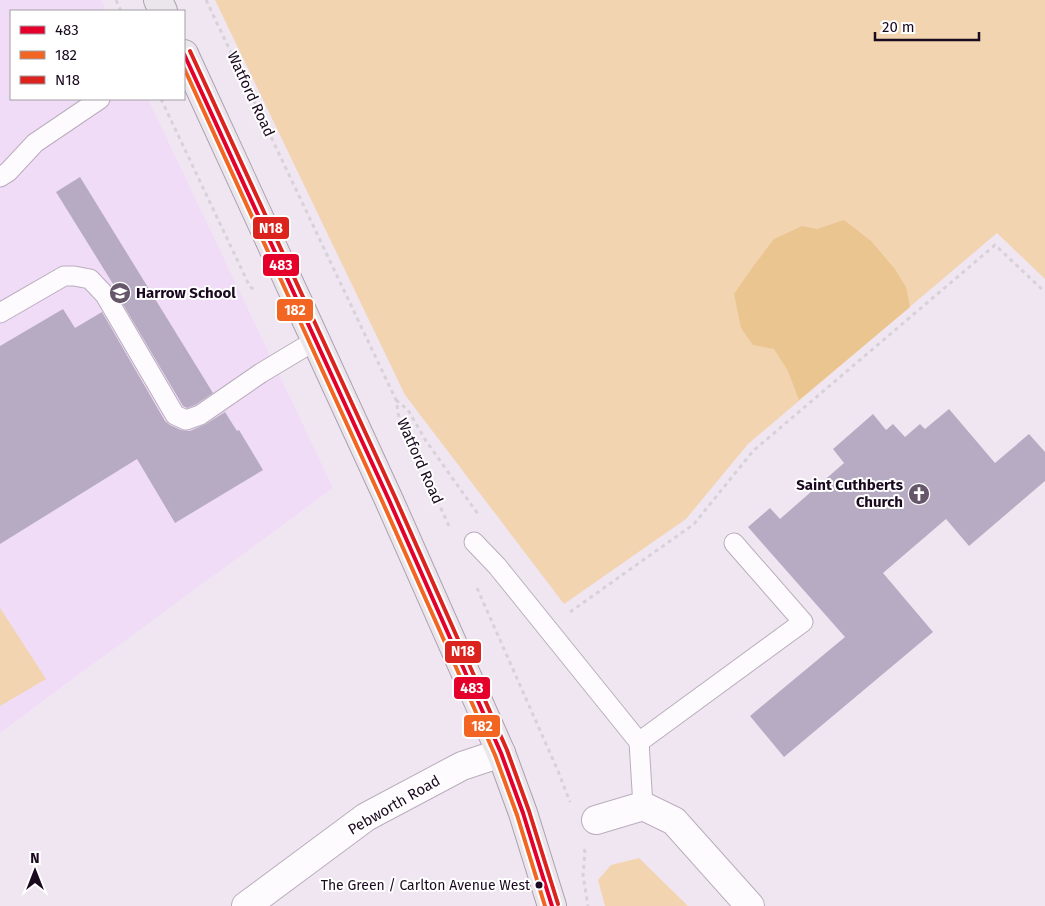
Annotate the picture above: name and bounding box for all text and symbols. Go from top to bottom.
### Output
legend [10,10,185,100]
scale bar [875,10,979,42]
text: 20 m [882,18,915,36]
text: 483 [55,21,79,39]
text: 182 [55,46,77,64]
street label: Watford Road [223,48,279,140]
text: N18 [55,71,80,89]
line badge: N18 [252,216,290,240]
text: N18 [259,220,283,237]
line badge: 483 [262,253,300,277]
text: 483 [269,257,293,274]
school or university icon: Harrow School [108,281,132,305]
place label: Harrow School [136,284,236,302]
line badge: 182 [276,298,314,322]
text: 182 [284,302,306,319]
street label: Watford Road [393,415,447,507]
place label: Saint Cuthberts Church [796,476,903,511]
church icon: Saint Cuthberts Church [907,482,931,506]
line badge: N18 [444,640,482,664]
text: N18 [451,643,475,660]
line badge: 483 [453,676,491,700]
text: 483 [460,680,484,697]
line badge: 182 [463,714,501,738]
text: 182 [471,718,493,735]
street label: Pebworth Road [345,771,443,839]
north arrow [10,846,60,896]
text: N [30,850,40,867]
place label: The Green / Carlton Avenue West [321,877,531,894]
marker: The Green / Carlton Avenue West [534,880,544,890]

